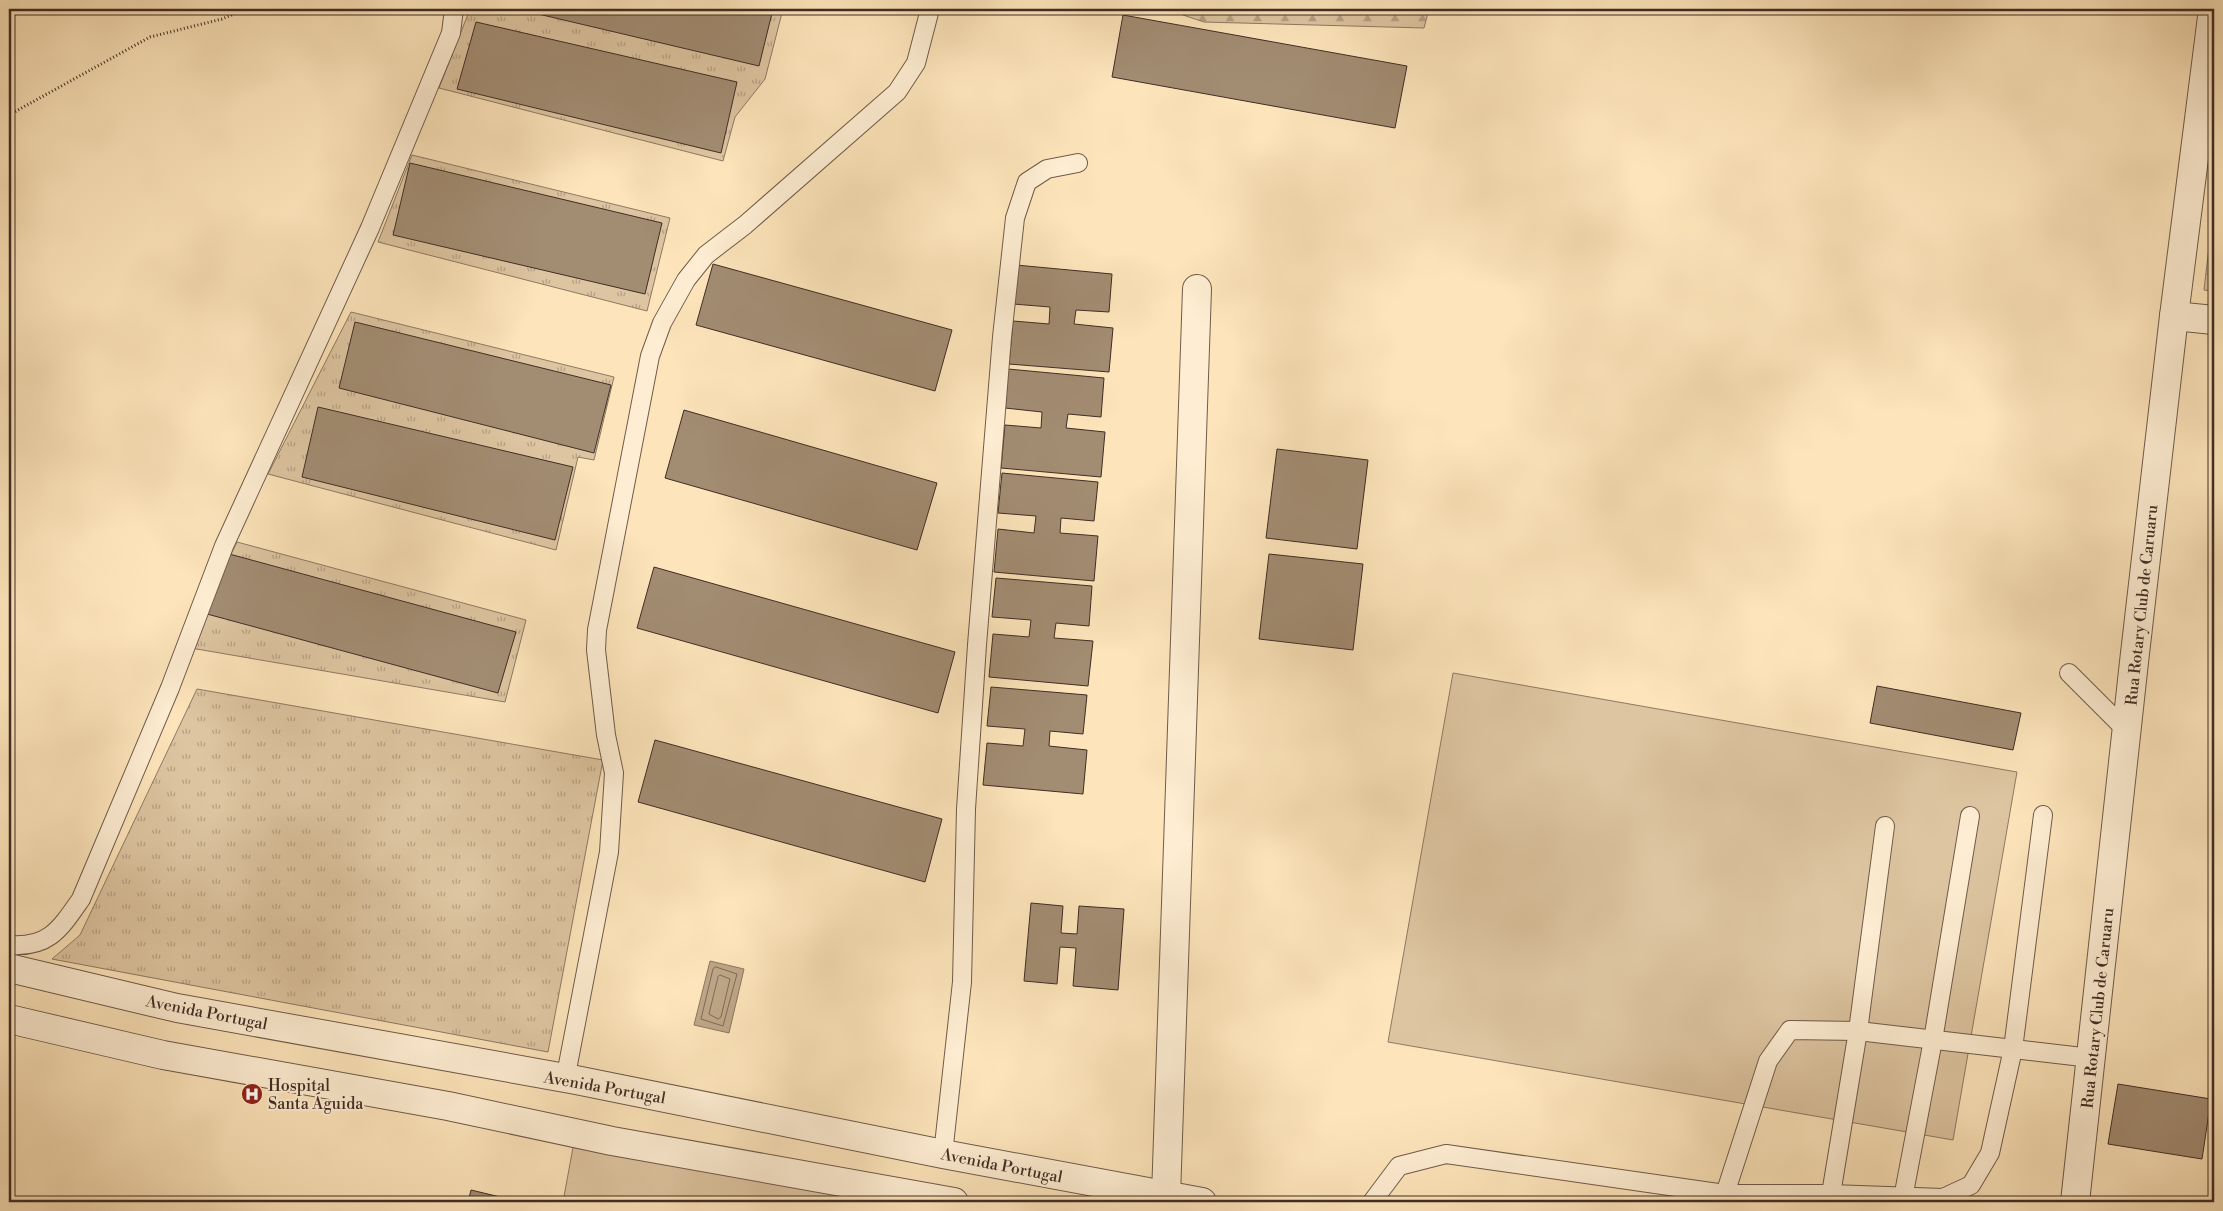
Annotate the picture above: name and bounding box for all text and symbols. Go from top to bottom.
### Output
street label: Rua Rotary Club de Caruaru [2122,504,2162,707]
street label: Rua Rotary Club de Caruaru [2078,907,2118,1110]
street label: Avenida Portugal [143,991,270,1035]
street label: Avenida Portugal [541,1067,668,1109]
place label: Hospital Santa Águida [268,1076,364,1114]
hospital icon: Hospital Santa Águida [240,1082,264,1106]
street label: Avenida Portugal [938,1144,1065,1188]

